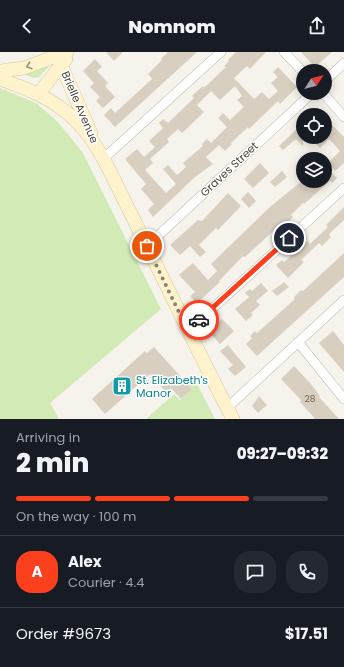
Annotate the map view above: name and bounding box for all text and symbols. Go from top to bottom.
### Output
text: Nomnom [128,14,216,39]
icon: back [16,15,38,37]
icon: share [306,15,328,37]
one-way arrow [26,61,33,70]
north arrow [296,64,332,100]
map controls [296,64,332,188]
street label: Brielle Avenue [58,68,102,146]
button: locate [296,108,332,144]
street label: Graves Street [196,138,262,200]
button: layers [296,152,332,188]
pin [272,221,306,255]
icon: home [278,227,300,249]
pin [130,229,164,263]
icon: bag [136,235,158,257]
courier [179,300,219,340]
icon: car [188,309,210,331]
place label: St. Elizabeth's Manor [136,372,208,401]
building icon: St. Elizabeth's Manor [111,375,133,397]
house number: 28 [305,393,316,405]
text: Arriving in [16,428,80,447]
text: 09:27–09:32 [237,443,328,464]
text: 2 min [16,445,89,481]
text: On the way · 100 m [16,507,136,526]
text: Alex [68,551,102,572]
button: chat [234,551,276,593]
button: phone [286,551,328,593]
text: A [31,561,43,582]
text: Courier · 4.4 [68,573,144,592]
text: Order #9673 [16,623,111,644]
text: $17.51 [285,623,328,644]

